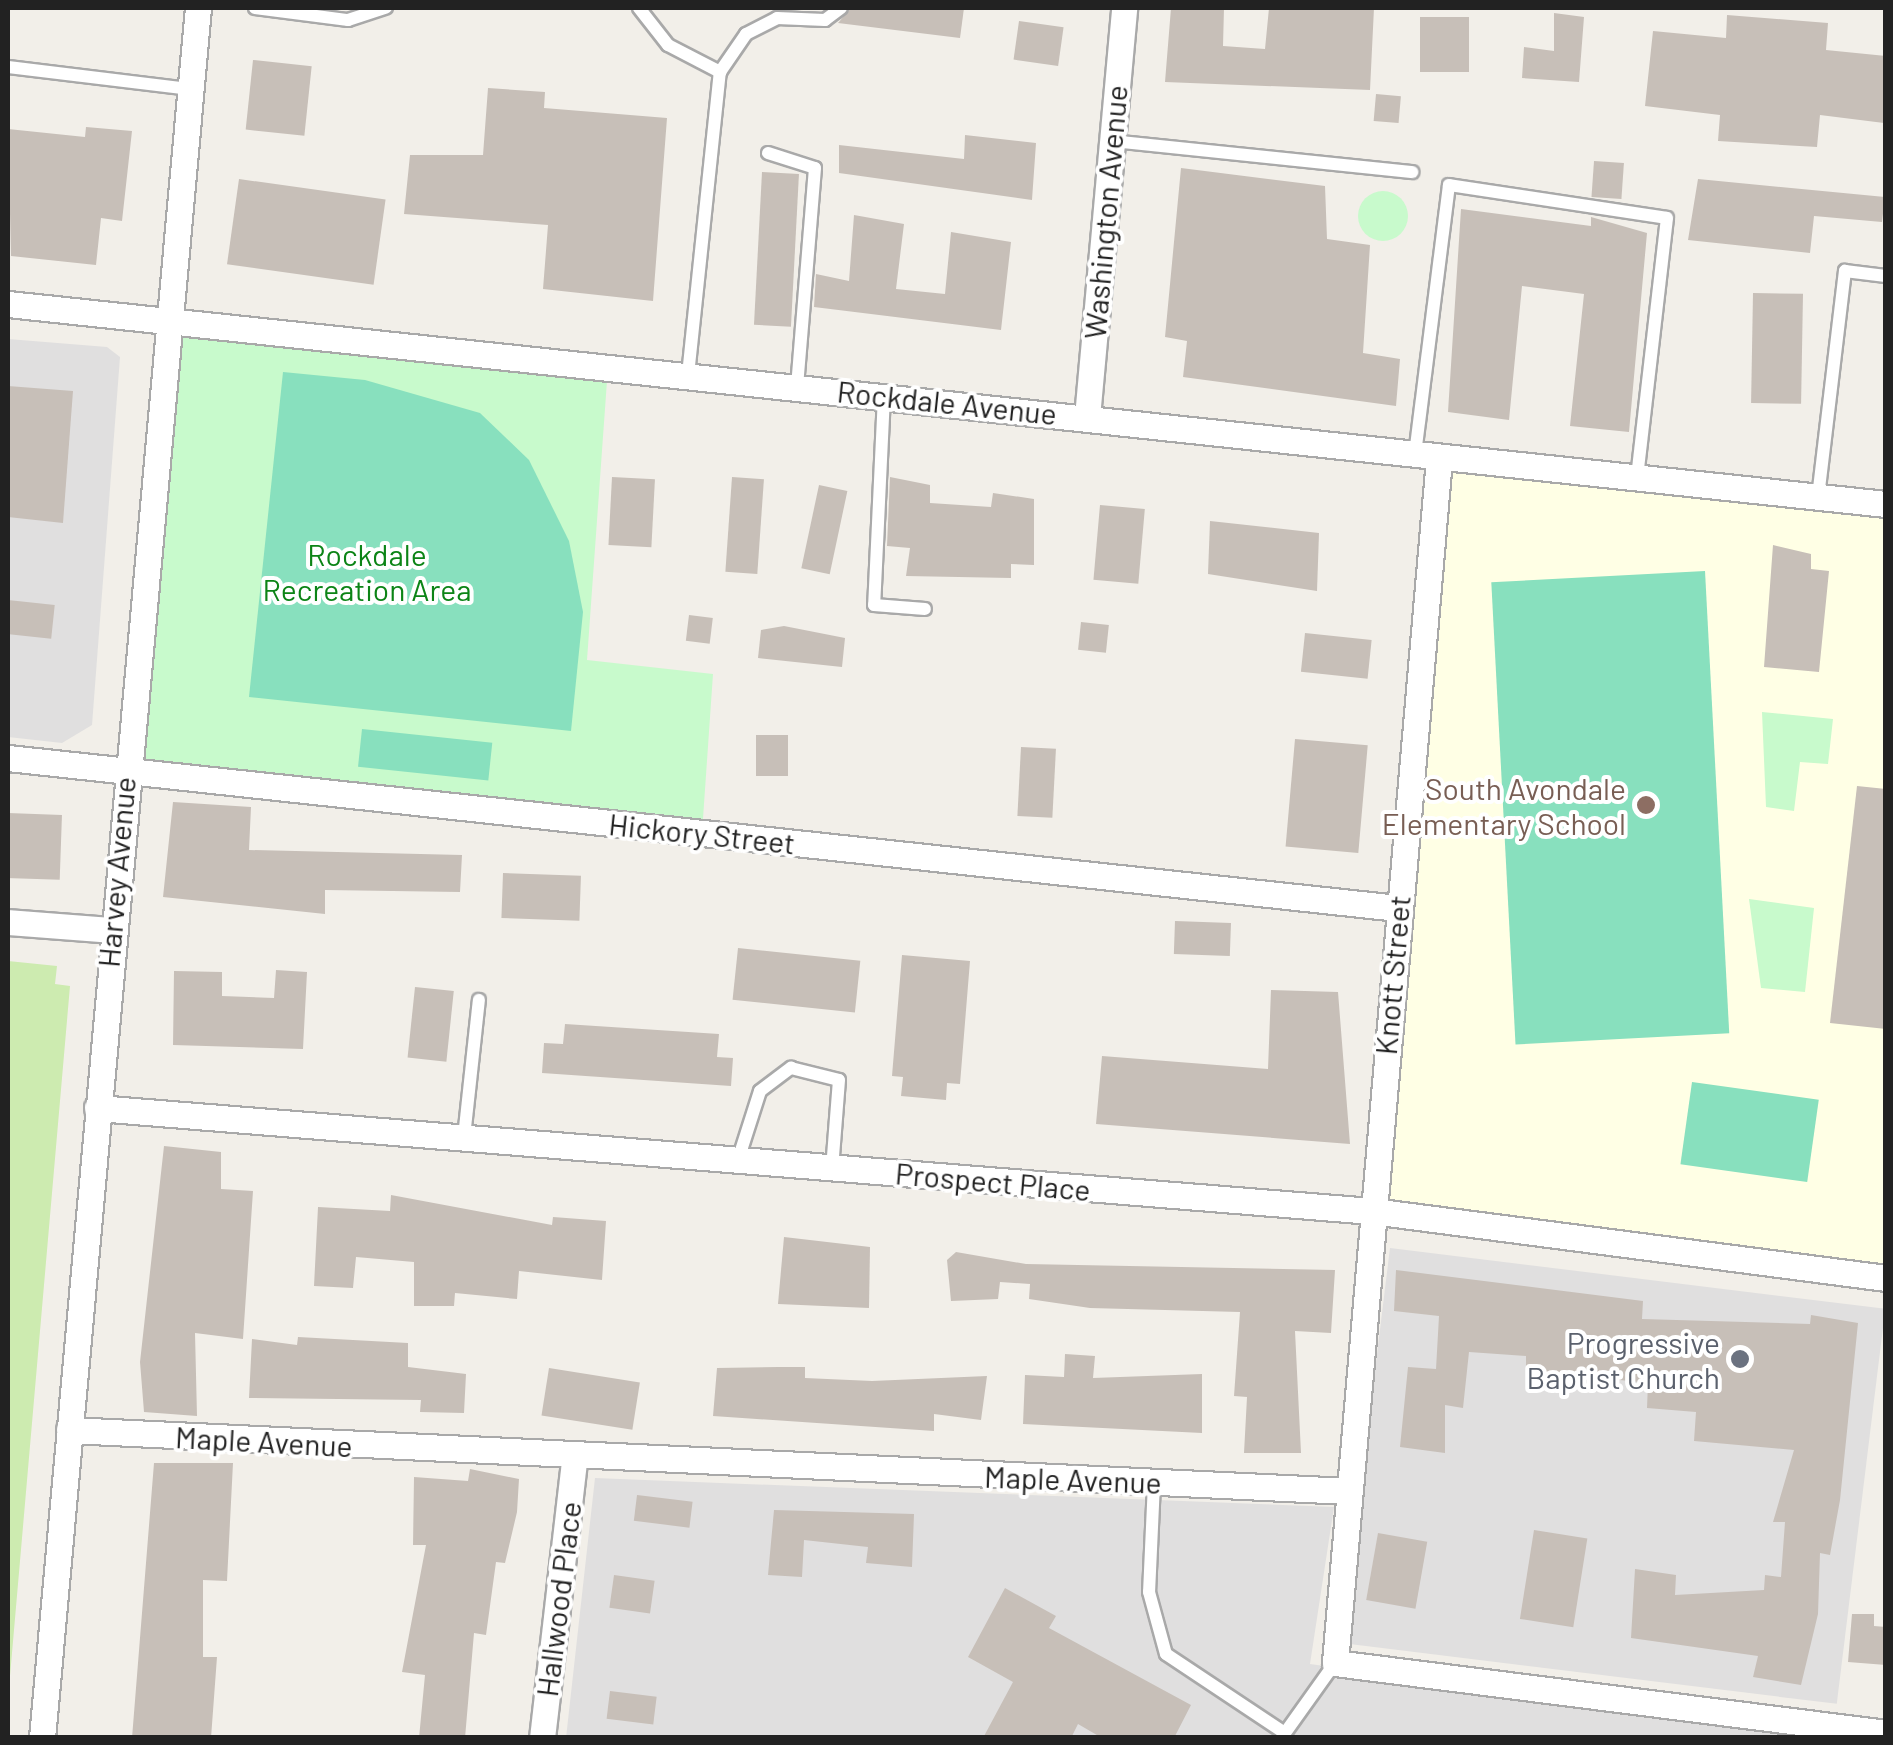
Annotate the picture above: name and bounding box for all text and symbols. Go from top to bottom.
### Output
street label: Washington Avenue [1076,83,1134,341]
street label: Rockdale Avenue [835,373,1059,431]
park label: Rockdale Recreation Area [263,536,471,606]
place label: South Avondale Elementary School [1382,770,1626,840]
street label: Harvey Avenue [90,775,142,969]
marker: South Avondale Elementary School [1635,794,1657,816]
street label: Hickory Street [607,805,797,861]
street label: Knott Street [1367,894,1417,1056]
street label: Prospect Place [894,1155,1092,1207]
place label: Progressive Baptist Church [1527,1324,1720,1394]
marker: Progressive Baptist Church [1729,1348,1751,1370]
street label: Maple Avenue [174,1418,354,1464]
street label: Maple Avenue [984,1458,1162,1500]
street label: Hallwood Place [528,1499,588,1699]

